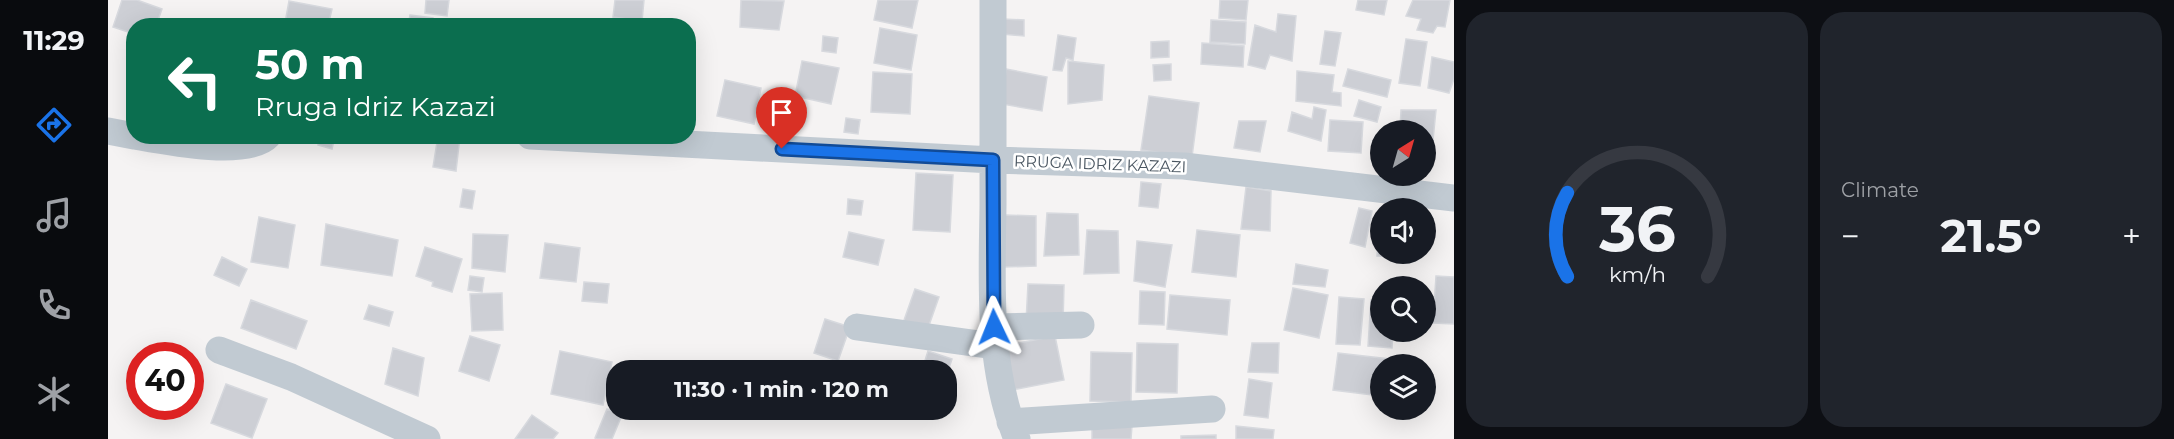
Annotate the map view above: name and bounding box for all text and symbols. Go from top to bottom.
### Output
text: 11:29 [23,24,85,57]
text: 50 m [255,38,364,90]
icon: left [156,42,234,120]
pin [756,87,807,149]
text: Rruga Idriz Kazazi [255,90,496,123]
icon: arrive [765,96,798,129]
icon: directions [33,104,75,146]
north arrow [1370,120,1436,186]
map controls [1370,120,1436,420]
street label: RRUGA IDRIZ KAZAZI [1013,151,1187,177]
text: Climate [1841,178,1919,202]
text: 36 [1598,191,1675,267]
icon: music [33,194,75,236]
button: sound [1370,198,1436,264]
text: 21.5° [1940,208,2042,263]
text: − [1841,216,1860,256]
text: + [2122,216,2141,256]
text: km/h [1608,261,1666,287]
button: search [1370,276,1436,342]
icon: phone [33,284,75,326]
position arrow [962,295,1026,359]
speed limit sign: 40 [126,342,204,420]
button: layers [1370,354,1436,420]
icon: climate [33,373,75,415]
text: 11:30 · 1 min · 120 m [674,376,889,403]

